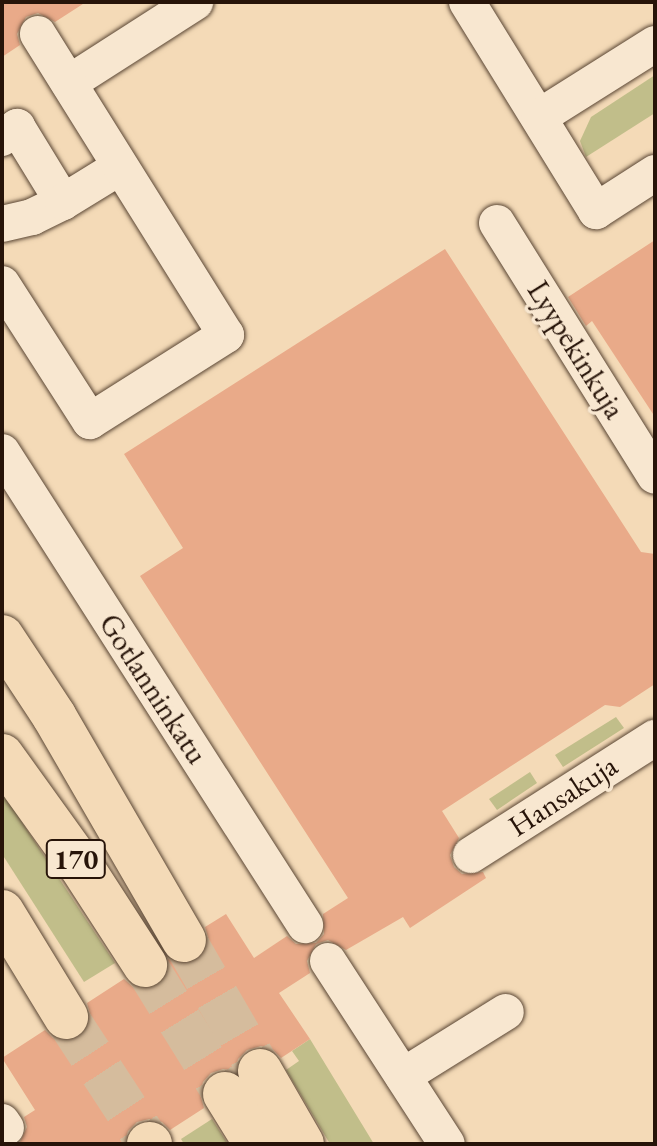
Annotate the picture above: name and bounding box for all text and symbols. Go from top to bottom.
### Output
street label: Lyypekinkuja [520,275,632,425]
street label: Gotlanninkatu [91,607,215,771]
street label: Hansakuja [502,748,624,844]
road number: 170 [44,835,108,883]

